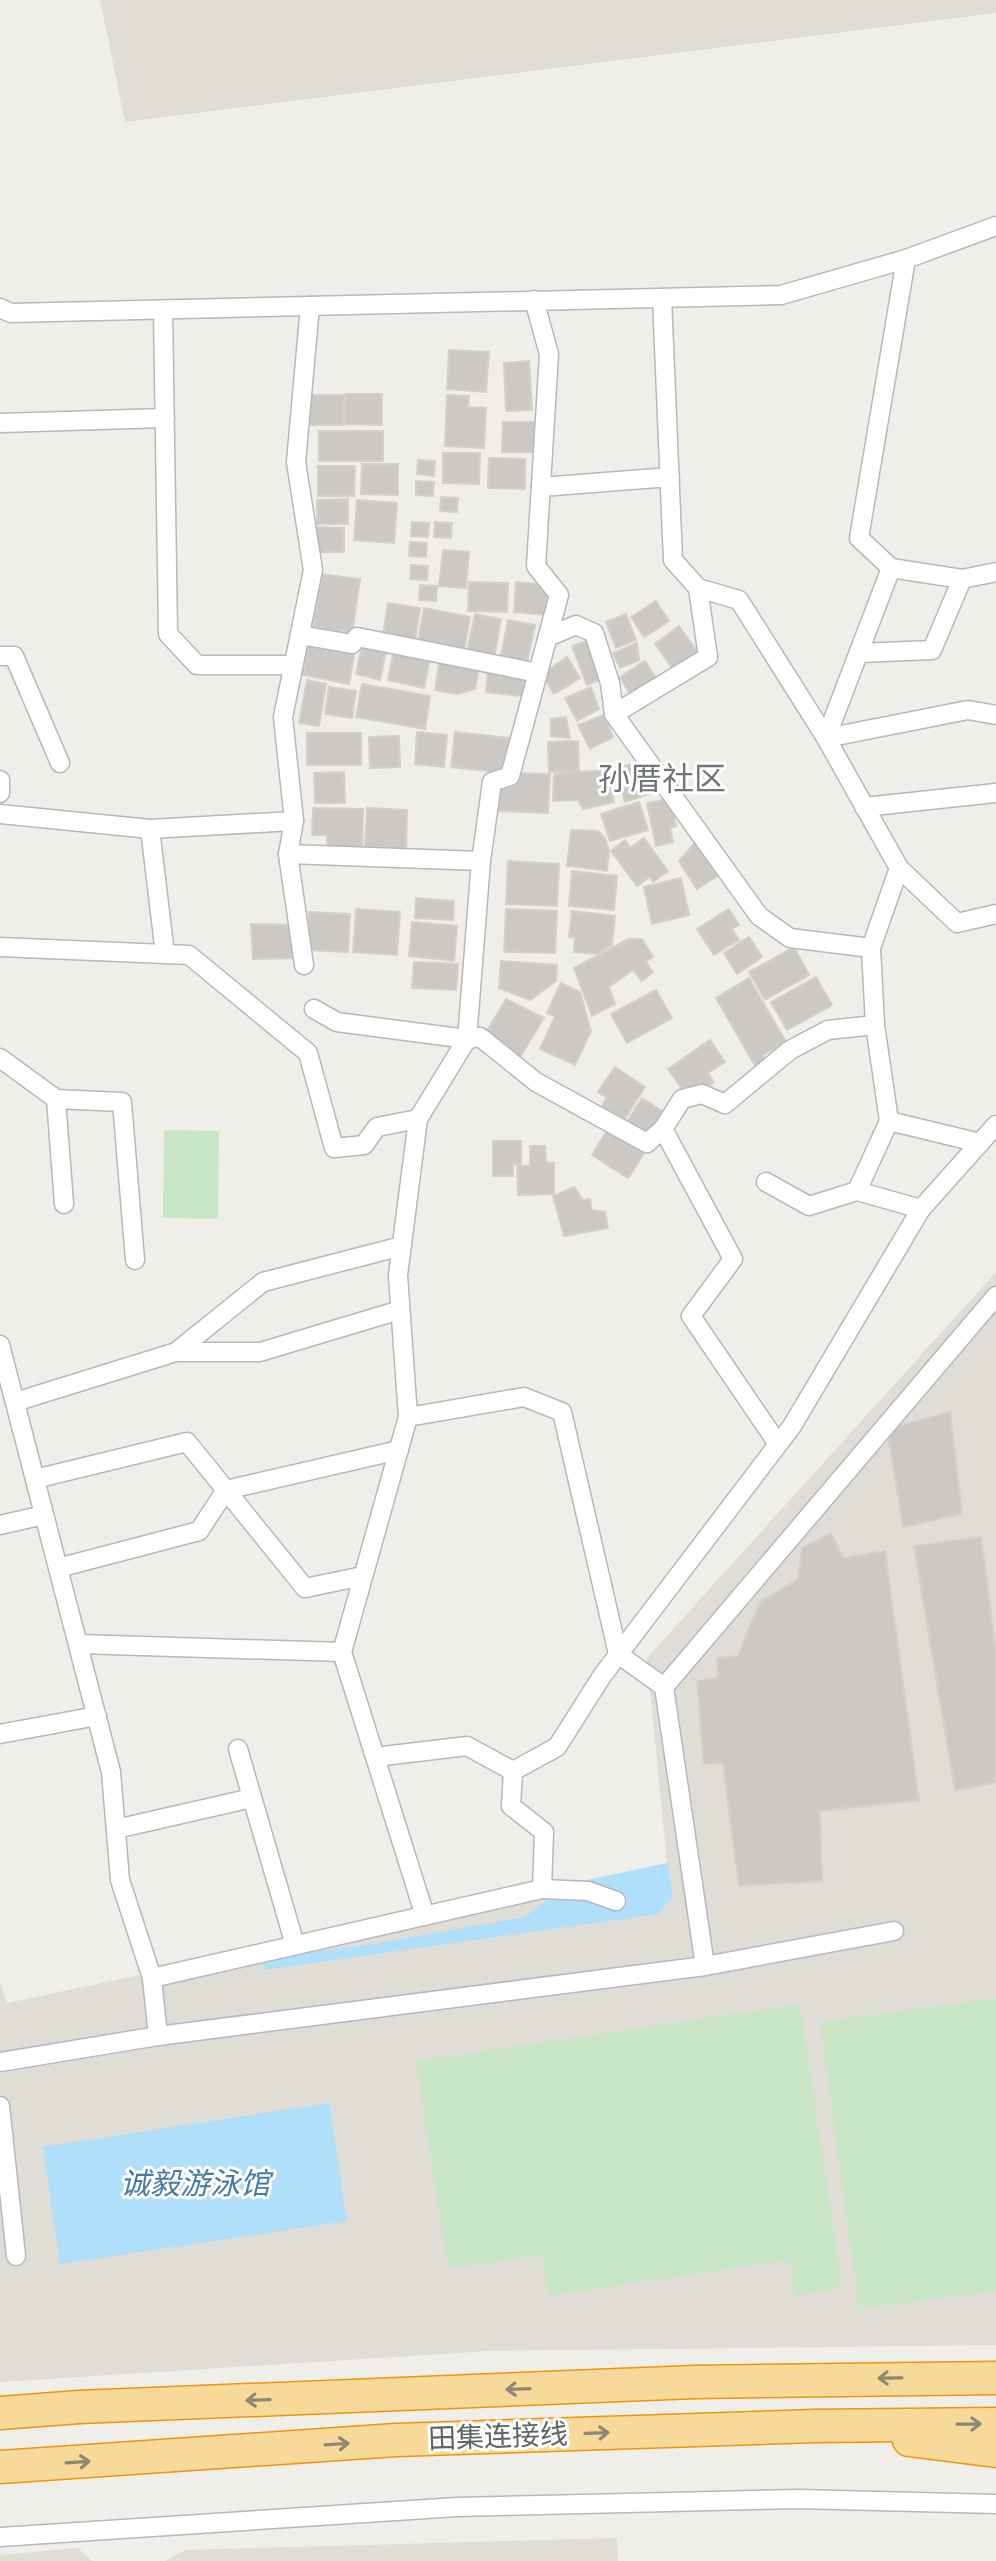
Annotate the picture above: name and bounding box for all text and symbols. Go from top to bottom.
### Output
district label: 孙厝社区 [598,759,726,798]
water label: 诚毅游泳馆 [120,2165,274,2202]
one-way arrow [877,2371,904,2386]
one-way arrow [505,2382,532,2397]
one-way arrow [245,2392,272,2407]
one-way arrow [955,2416,982,2432]
street label: 田集连接线 [427,2417,569,2455]
one-way arrow [583,2426,610,2441]
one-way arrow [323,2436,350,2451]
one-way arrow [64,2454,91,2469]

